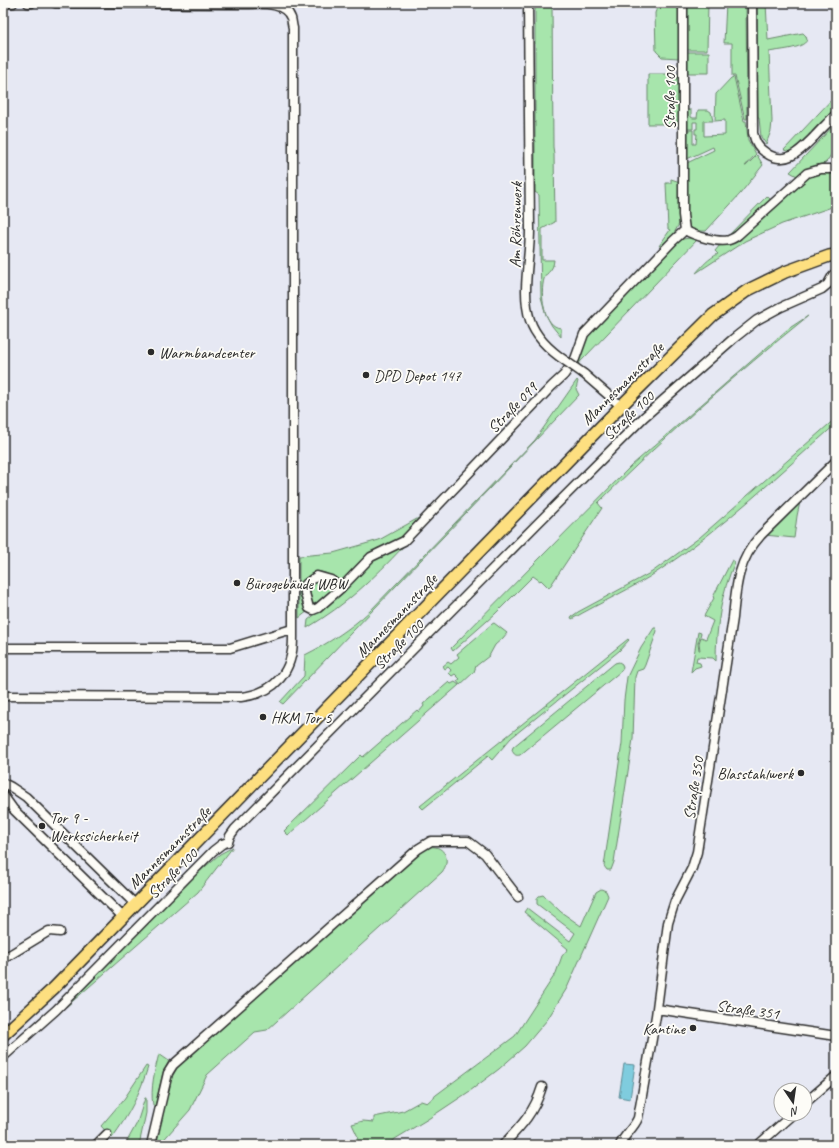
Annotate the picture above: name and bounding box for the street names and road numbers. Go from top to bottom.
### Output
street label: Straße 100 [660,65,680,130]
street label: Am Röhrenwerk [505,181,527,268]
street label: Mannesmannstraße [577,337,669,429]
street label: Straße 099 [484,377,543,437]
street label: Straße 100 [599,386,660,445]
street label: Mannesmannstraße [352,568,443,662]
street label: Straße 100 [369,614,429,674]
street label: Straße 350 [679,754,709,821]
street label: Mannesmannstraße [124,801,216,893]
street label: Straße 100 [143,843,203,903]
street label: Straße 351 [715,996,781,1024]

